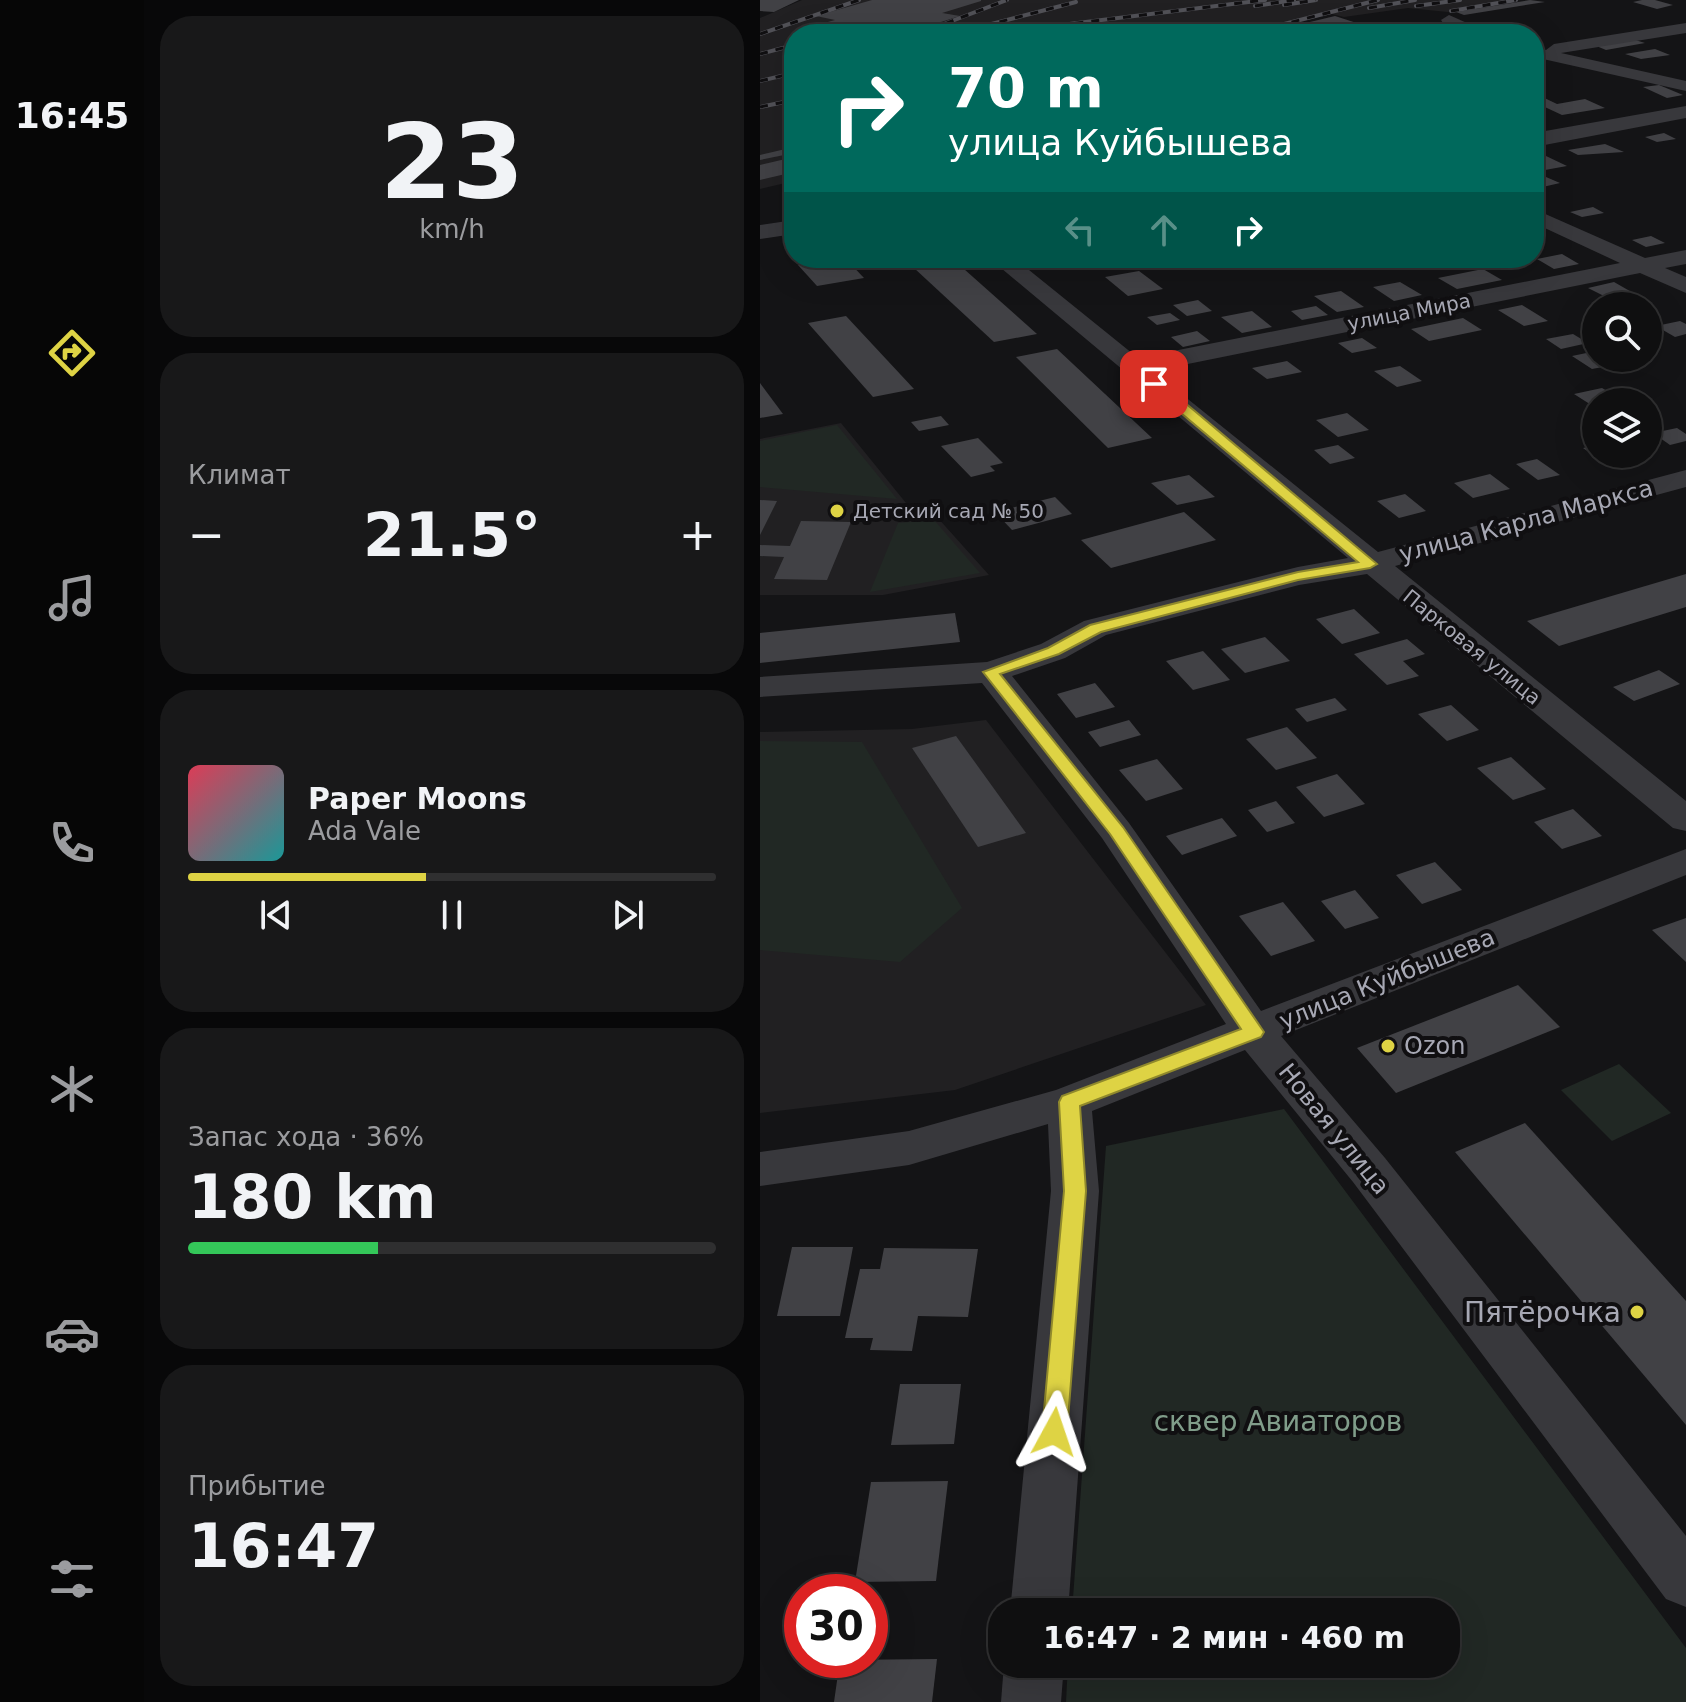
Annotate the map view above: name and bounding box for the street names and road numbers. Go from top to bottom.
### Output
street label: улица Мира [1345,288,1473,336]
street label: улица Карла Маркса [1396,474,1656,568]
street label: Парковая улица [1398,584,1546,710]
street label: улица Куйбышева [1275,923,1499,1035]
street label: Новая улица [1273,1058,1395,1200]

